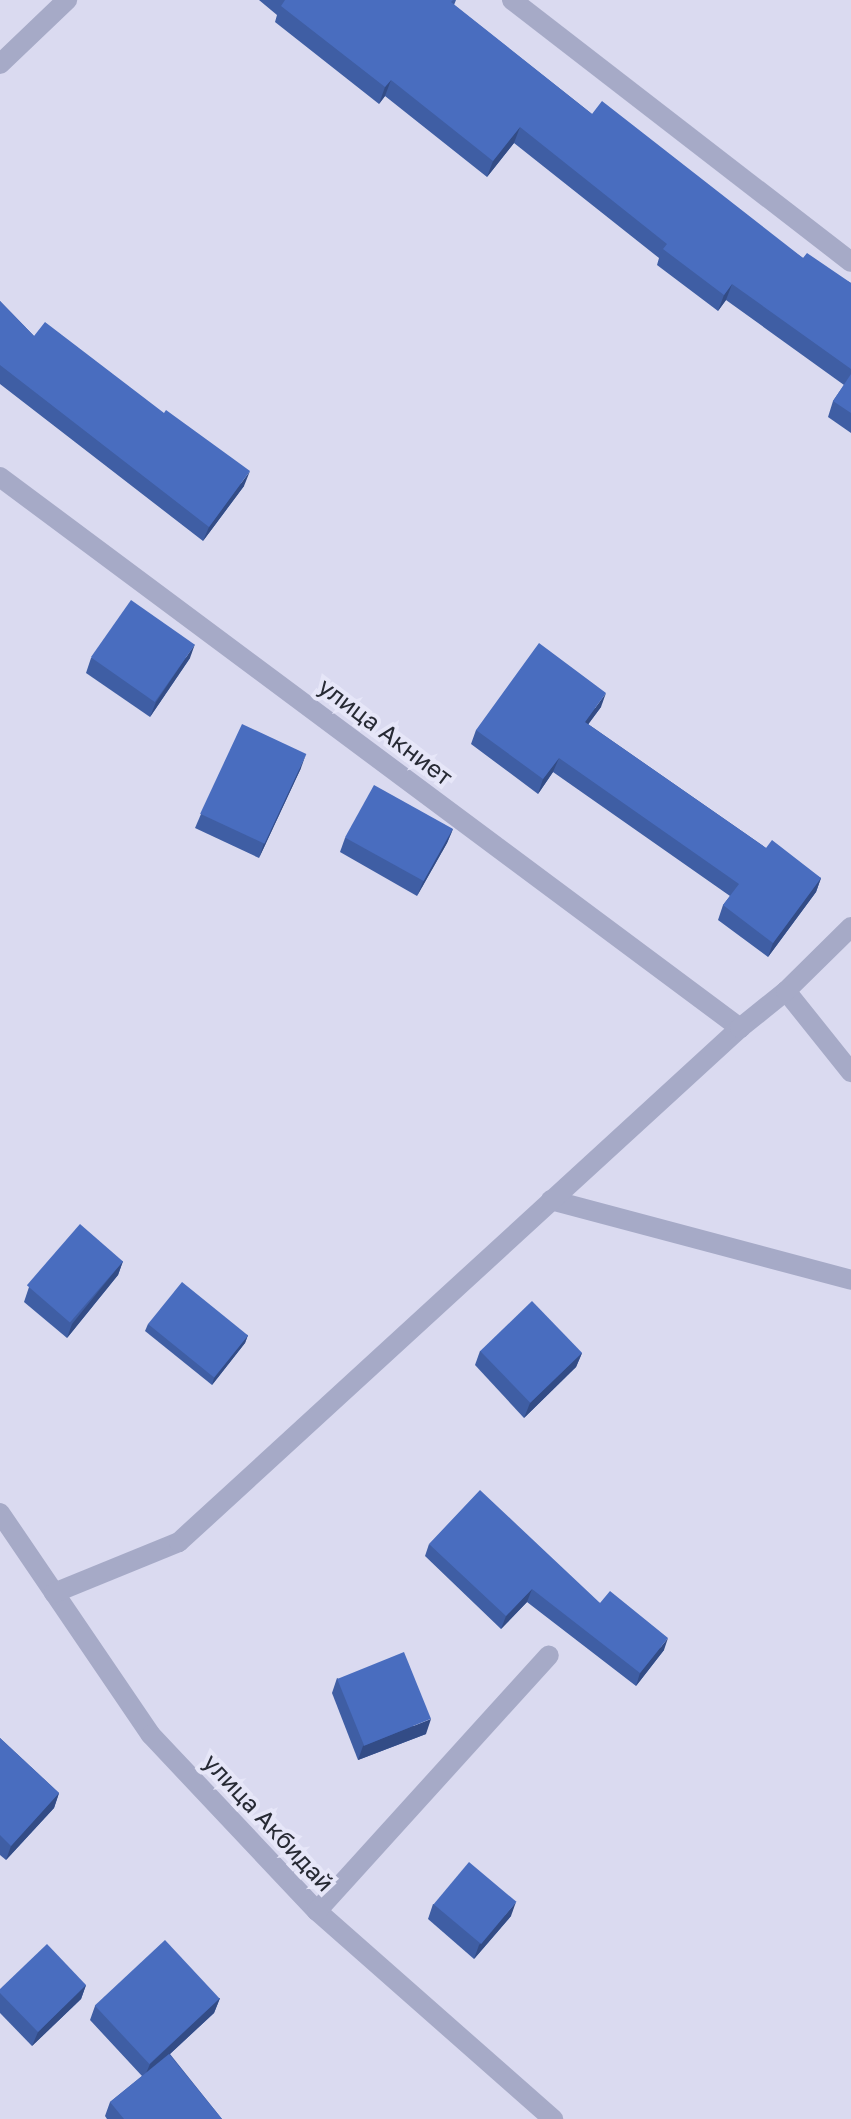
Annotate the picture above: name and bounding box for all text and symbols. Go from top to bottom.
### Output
street label: улица Акниет [313,671,459,791]
street label: улица Акбидай [198,1747,340,1897]

